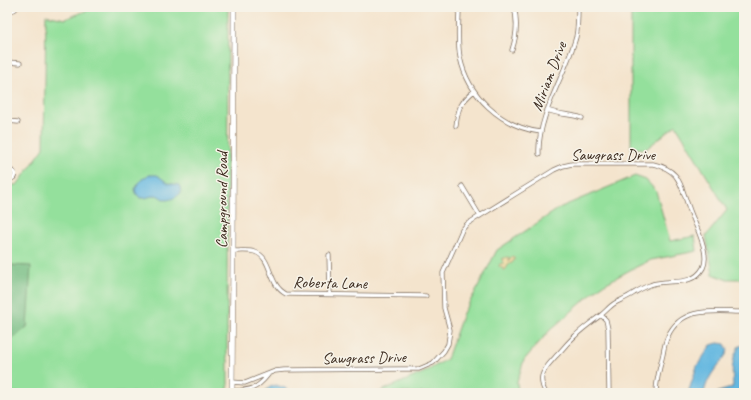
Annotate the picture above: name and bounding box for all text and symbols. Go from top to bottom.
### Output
street label: Miriam Drive [527,37,572,114]
street label: Sawgrass Drive [571,145,657,165]
street label: Campground Road [212,149,232,248]
street label: Roberta Lane [293,272,369,294]
street label: Sawgrass Drive [322,347,408,369]

